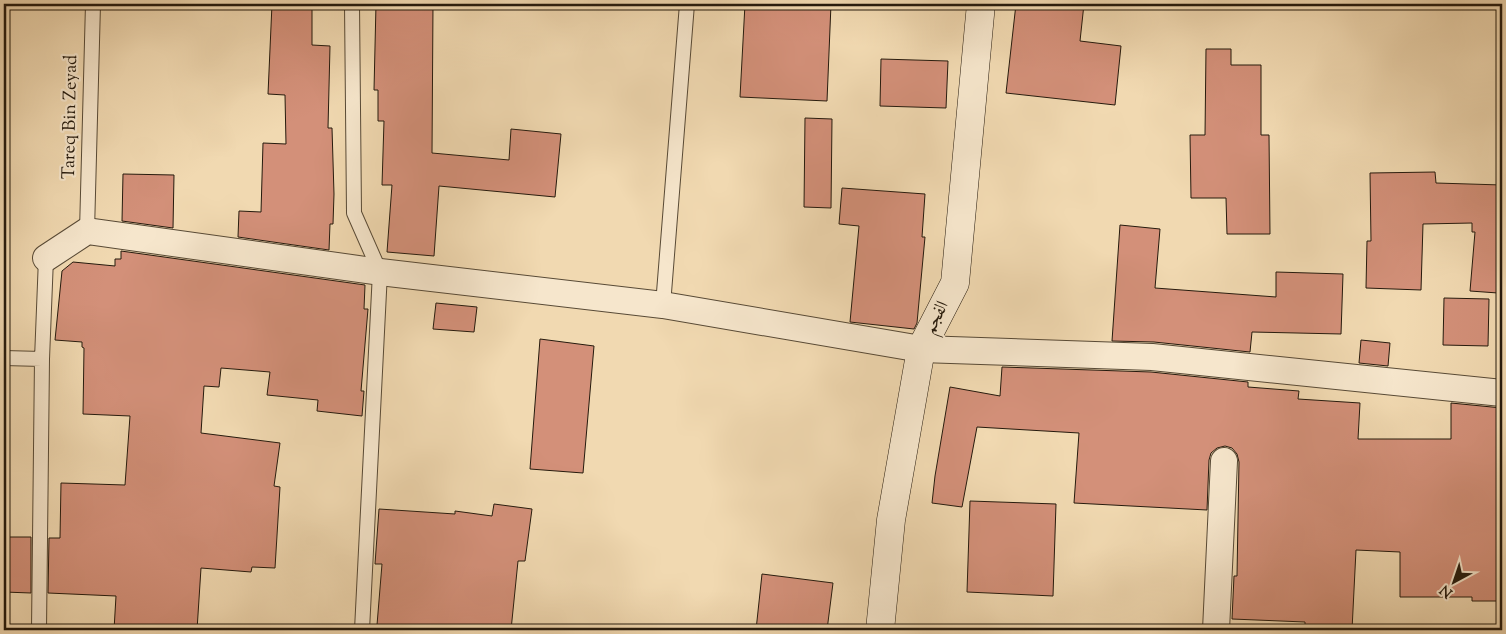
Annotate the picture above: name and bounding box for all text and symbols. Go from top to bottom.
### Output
street label: Tareq Bin Zeyad [57,55,85,179]
street label: الفجم [918,297,958,340]
north arrow [1428,556,1478,606]
text: N [1436,579,1458,602]

